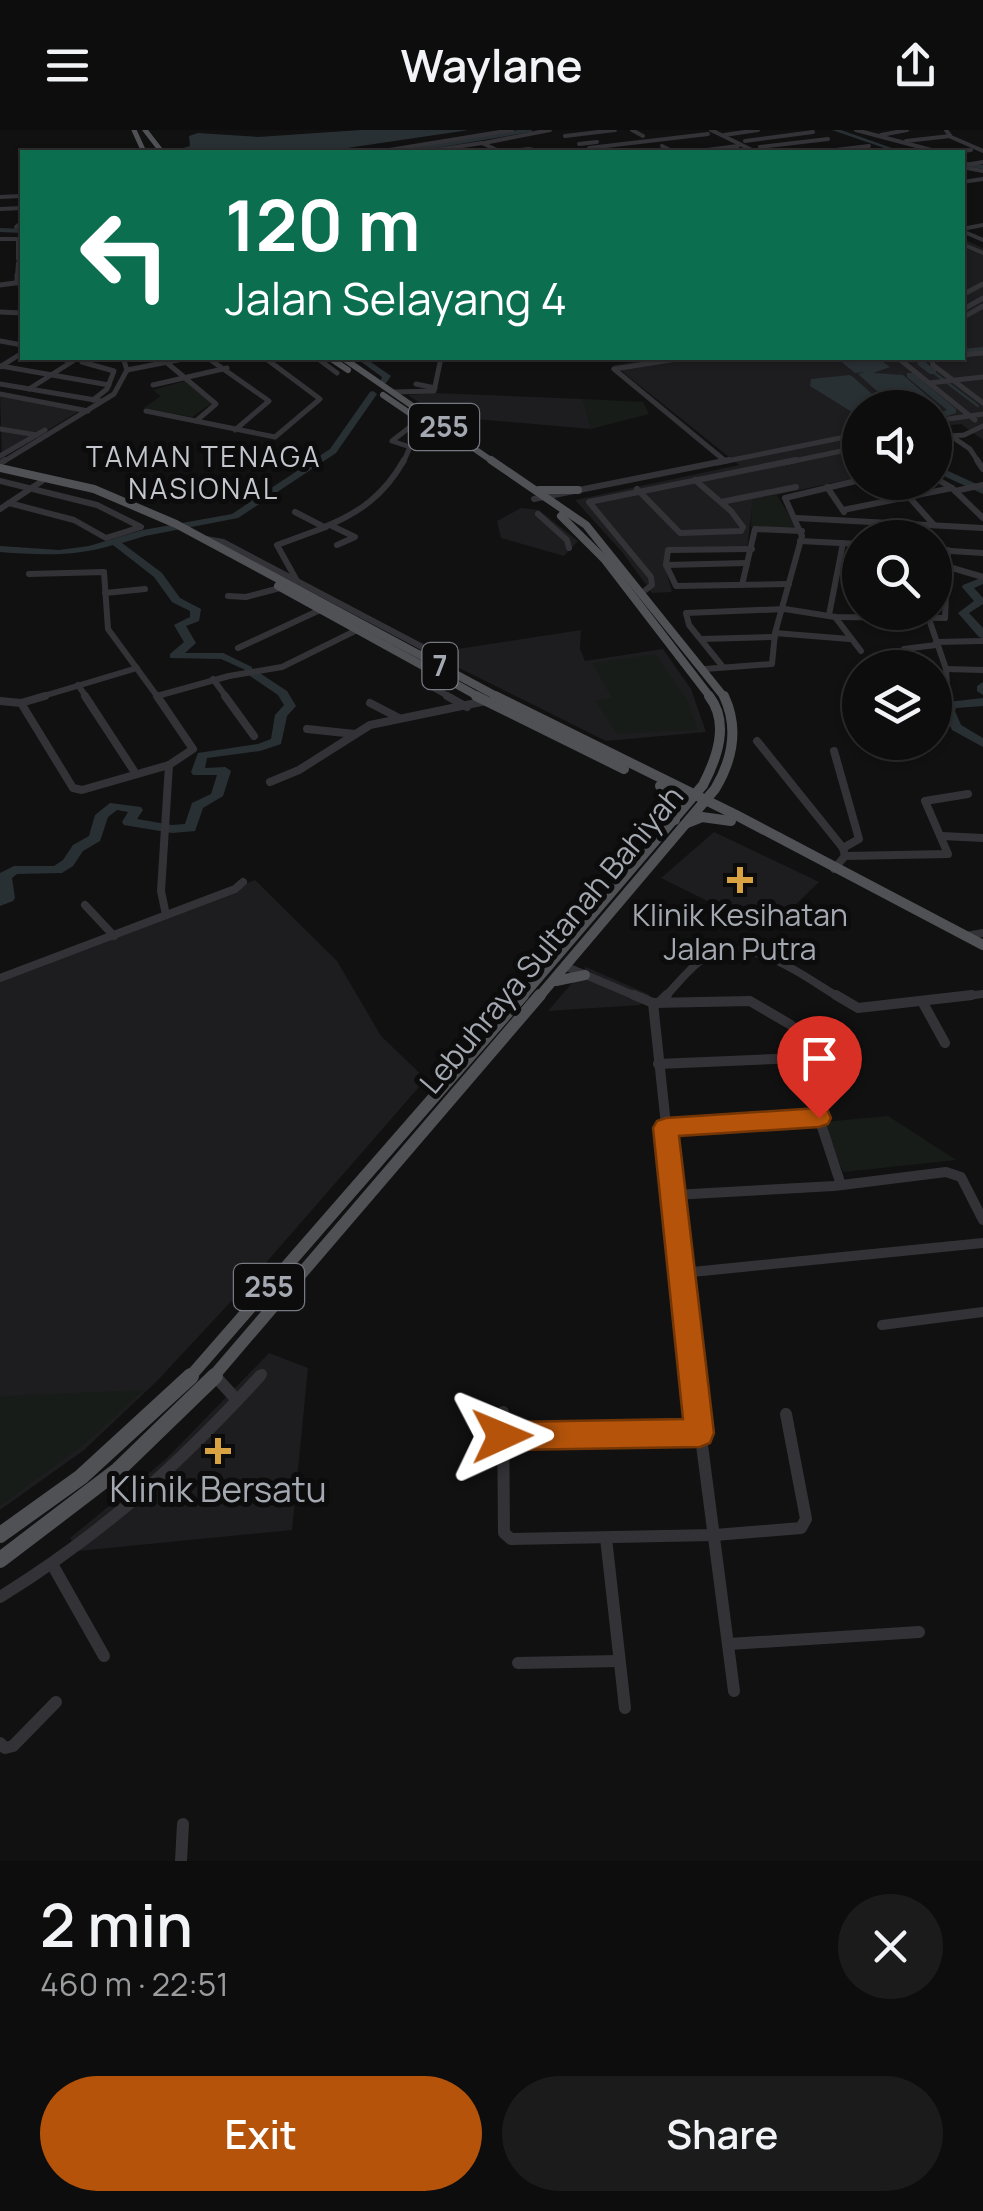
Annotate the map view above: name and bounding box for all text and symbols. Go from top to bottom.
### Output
text: Waylane [401,34,583,96]
icon: menu [40,38,95,93]
icon: share [888,38,943,93]
text: 120 m [225,176,420,272]
icon: left [60,190,190,320]
text: Jalan Selayang 4 [225,267,567,329]
map controls [842,390,952,760]
button: sound [842,390,952,500]
road number: 255 [409,404,479,450]
district label: TAMAN TENAGA NASIONAL [86,437,322,507]
button: search [842,520,952,630]
road number: 7 [422,643,458,689]
button: layers [842,650,952,760]
street label: Lebuhraya Sultanah Bahiyah [410,776,692,1102]
marker: Klinik Kesihatan Jalan Putra [727,867,753,893]
place label: Klinik Kesihatan Jalan Putra [632,894,848,969]
pin [777,1016,862,1119]
icon: arrive [792,1031,847,1086]
road number: 255 [234,1264,304,1310]
position arrow [450,1384,554,1488]
marker: Klinik Bersatu [205,1438,231,1464]
place label: Klinik Bersatu [110,1465,326,1513]
text: 2 min [40,1883,193,1965]
button: close [838,1894,943,1999]
text: 460 m · 22:51 [40,1962,229,2006]
button: Exit [40,2076,482,2191]
button: Share [502,2076,943,2191]

